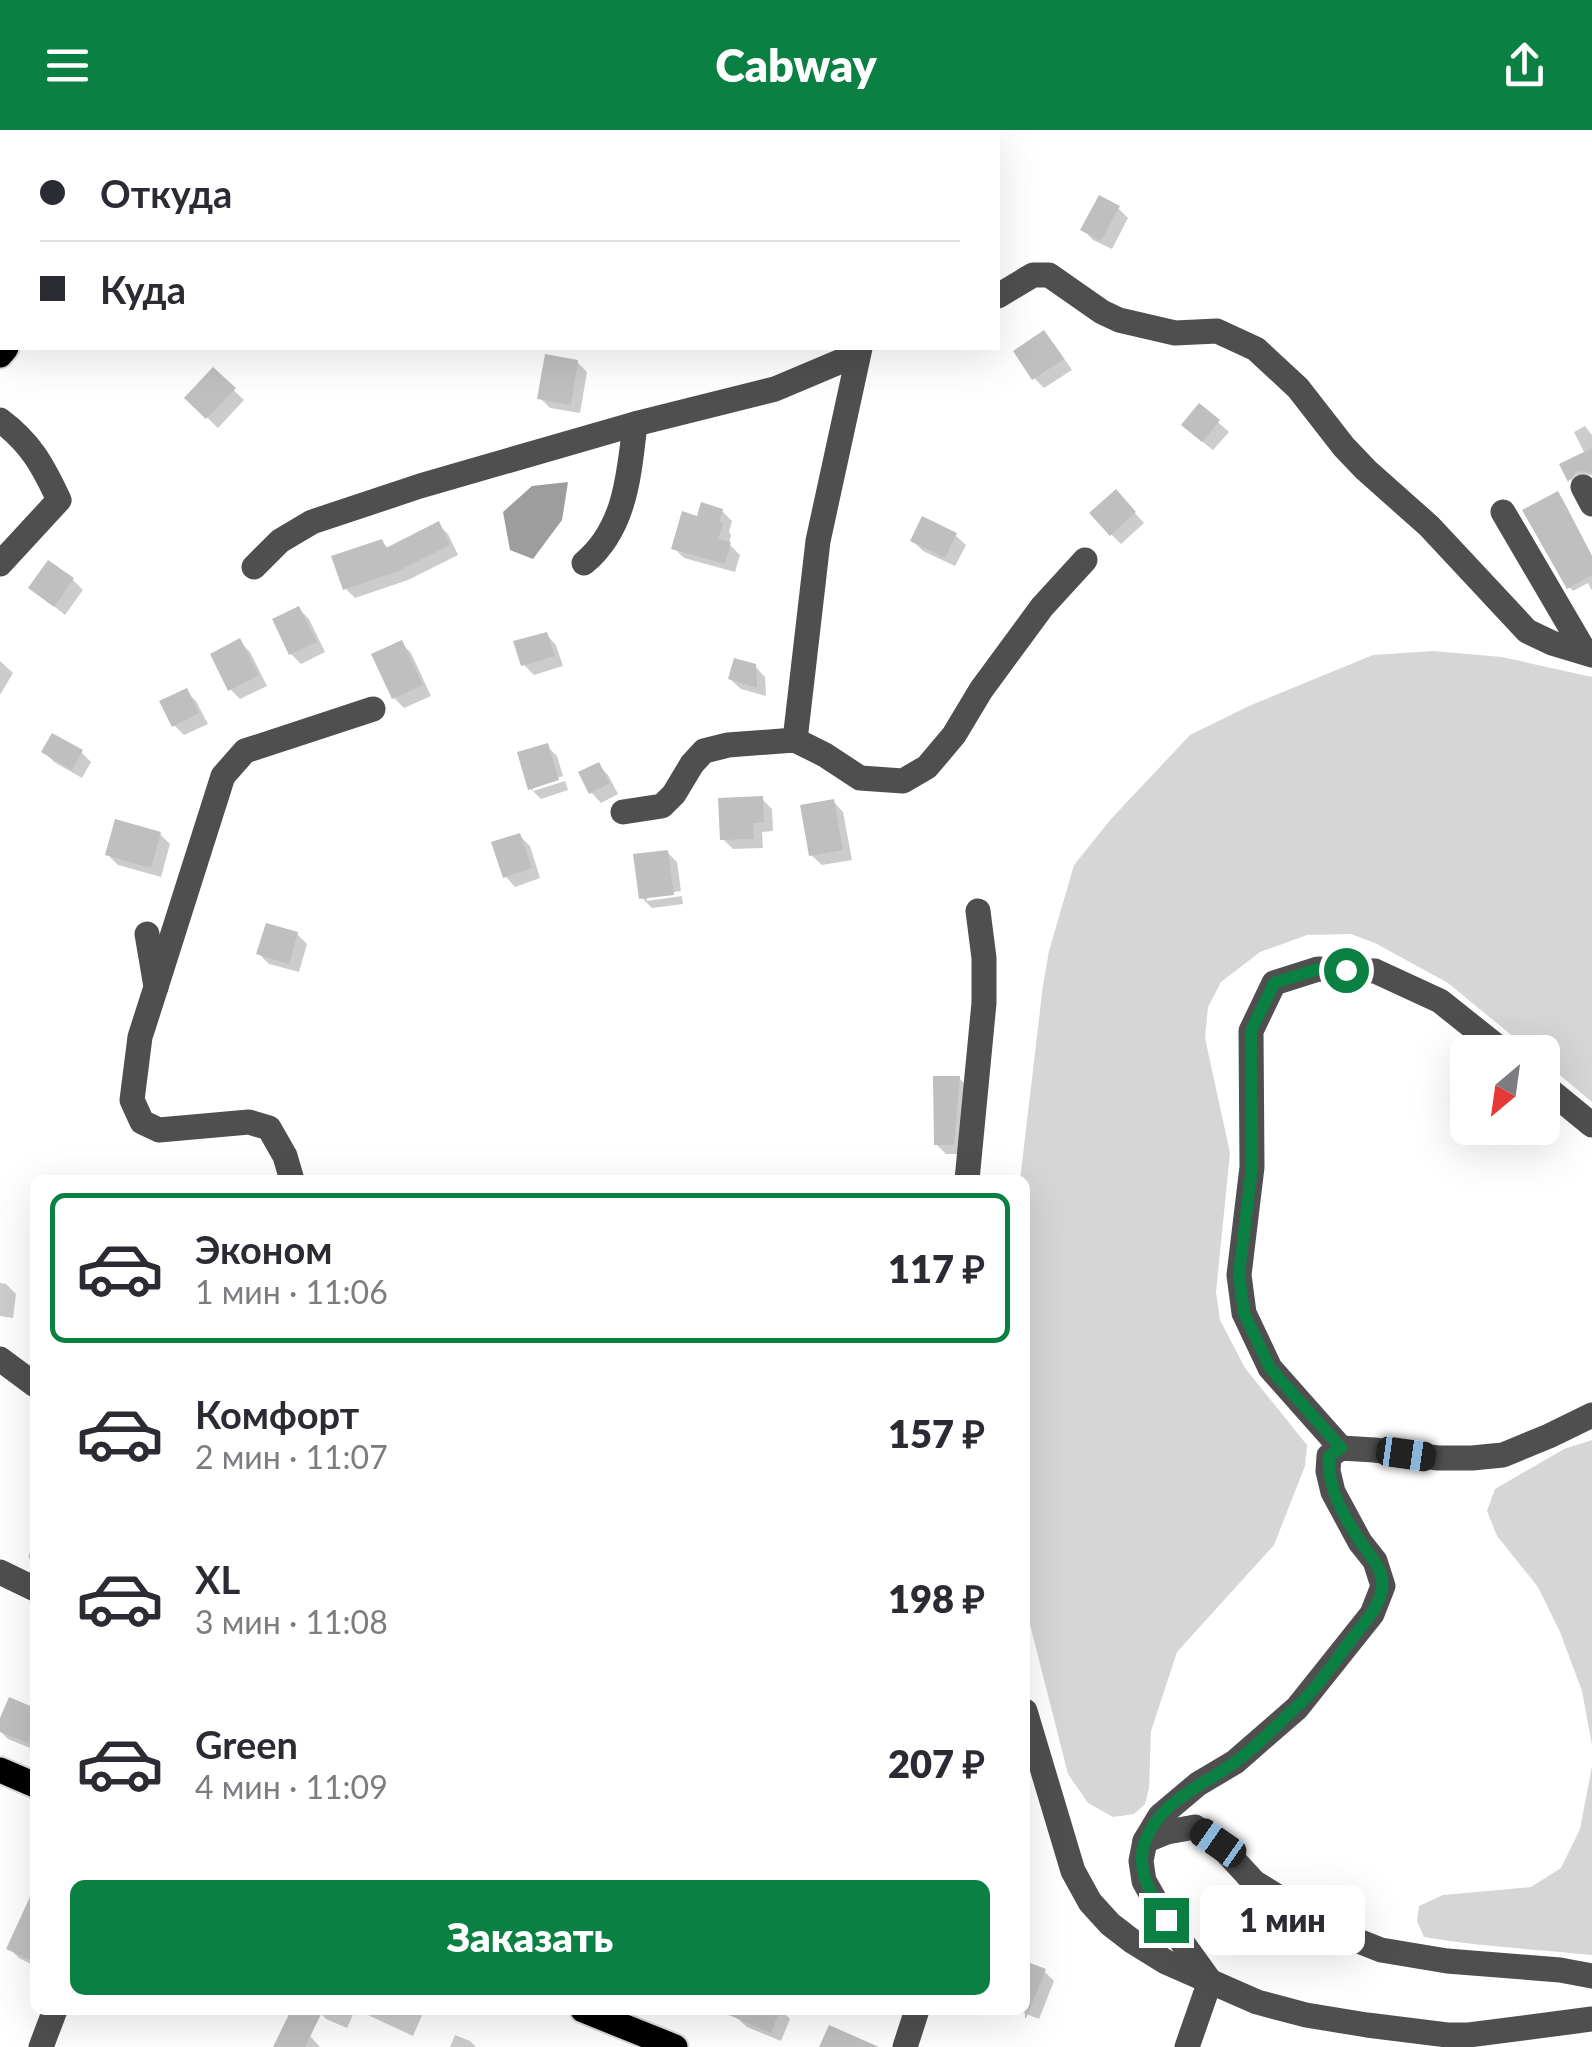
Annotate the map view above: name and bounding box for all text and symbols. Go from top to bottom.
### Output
icon: menu [40,38,95,93]
text: Cabway [715,38,877,92]
icon: share [1497,38,1552,93]
text: Откуда [100,170,232,216]
text: Куда [100,266,186,312]
route start [1324,948,1369,993]
north arrow [1450,1035,1560,1145]
map controls [1450,1035,1560,1145]
icon: car [75,1223,165,1313]
text: Эконом [195,1226,333,1272]
text: 117 ₽ [888,1245,985,1291]
text: 1 мин · 11:06 [195,1272,388,1311]
icon: car [75,1388,165,1478]
text: Комфорт [195,1391,359,1437]
text: 157 ₽ [888,1410,985,1456]
car [1374,1435,1438,1473]
text: 2 мин · 11:07 [195,1437,388,1476]
icon: car [75,1553,165,1643]
text: XL [195,1556,240,1602]
text: 198 ₽ [888,1575,985,1621]
text: 3 мин · 11:08 [195,1602,388,1641]
icon: car [75,1718,165,1808]
text: Green [195,1721,298,1767]
text: 207 ₽ [888,1740,985,1786]
text: 4 мин · 11:09 [195,1767,388,1806]
car [1185,1814,1251,1872]
button: Заказать [70,1880,990,1995]
callout: 1 мин [1201,1885,1366,1955]
route end [1144,1898,1189,1943]
text: 1 мин [1239,1900,1326,1939]

